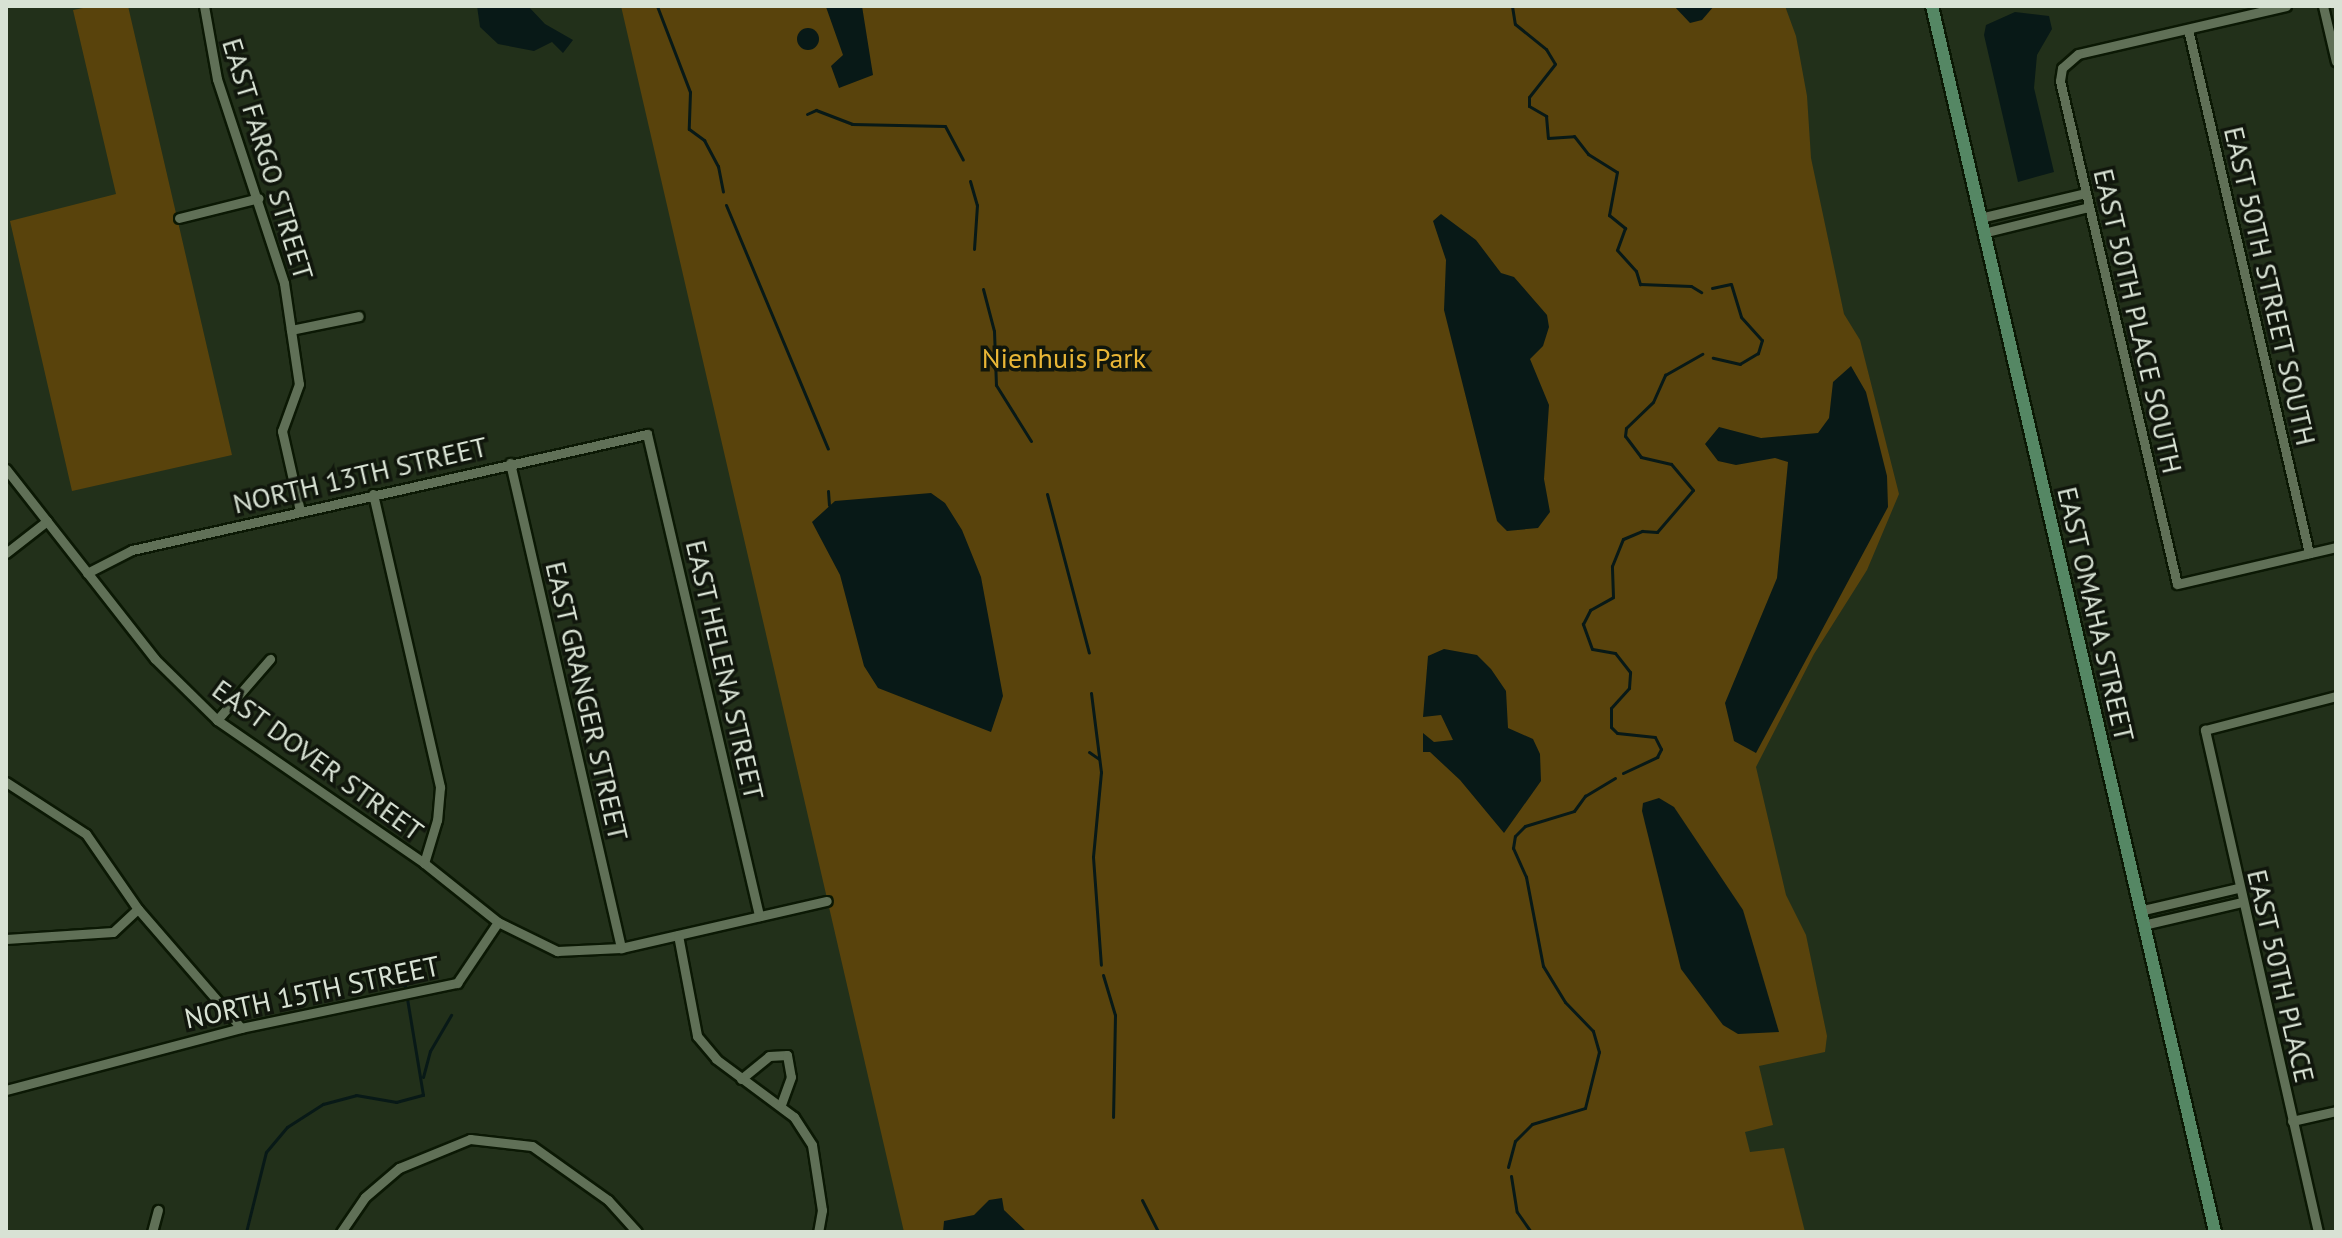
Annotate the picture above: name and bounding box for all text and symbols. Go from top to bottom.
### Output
street label: EAST FARGO STREET [215,34,321,284]
street label: EAST 50TH STREET SOUTH [2217,122,2323,450]
street label: EAST 50TH PLACE SOUTH [2086,165,2190,477]
park label: Nienhuis Park [982,341,1146,375]
street label: NORTH 13TH STREET [230,429,490,521]
street label: EAST OMAHA STREET [2050,482,2142,746]
street label: EAST HELENA STREET [678,536,772,804]
street label: EAST GRANGER STREET [538,558,636,844]
street label: EAST DOVER STREET [206,672,430,848]
street label: EAST 50TH PLACE [2240,866,2322,1086]
street label: NORTH 15TH STREET [181,949,443,1035]

